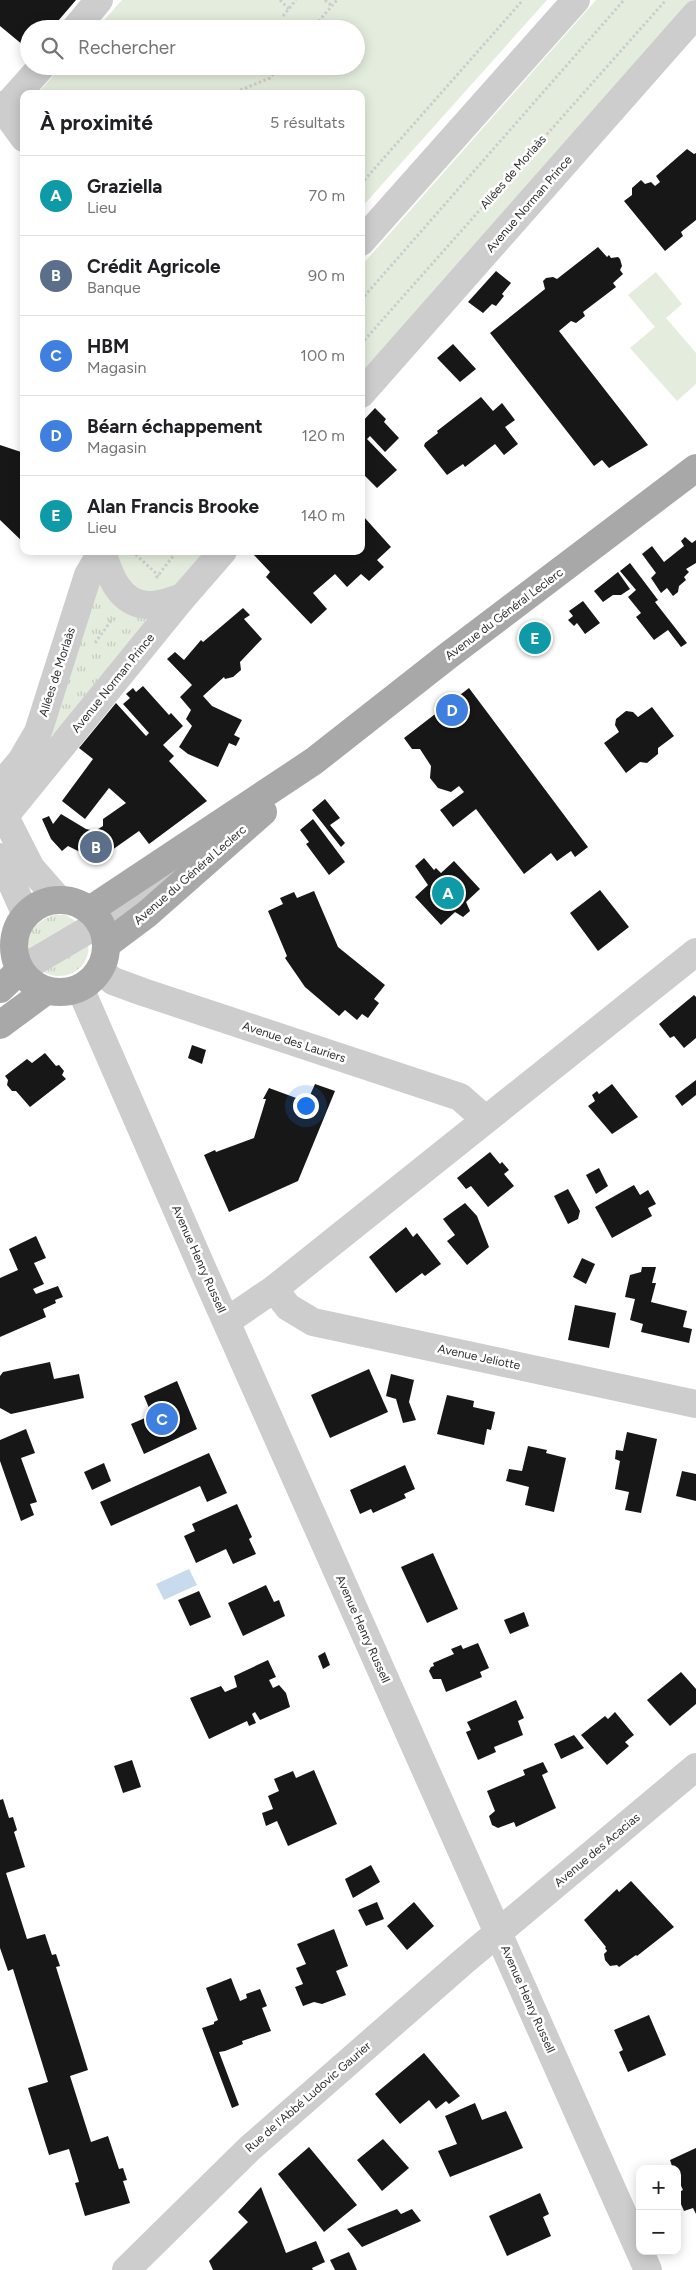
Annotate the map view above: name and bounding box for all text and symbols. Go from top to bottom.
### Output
search box [20,20,365,75]
icon: search [38,34,66,62]
text: Rechercher [78,36,176,59]
text: À proximité [40,110,153,135]
text: 5 résultats [270,113,345,132]
street label: Allées de Morlaàs [477,132,549,212]
street label: Avenue Norman Prince [483,153,575,255]
text: Graziella [87,175,163,198]
text: A [50,186,62,205]
text: 70 m [309,186,345,205]
text: Lieu [87,198,117,217]
text: Crédit Agricole [87,255,221,278]
text: B [51,266,61,285]
text: 90 m [308,266,345,285]
text: Banque [87,278,141,297]
text: HBM [87,335,129,358]
text: C [50,346,62,365]
text: 100 m [300,346,345,365]
text: Magasin [87,358,146,377]
text: Béarn échappement [87,415,263,438]
text: D [50,426,62,445]
text: 120 m [302,426,345,445]
text: Magasin [87,438,146,457]
text: Alan Francis Brooke [87,495,259,518]
text: E [51,506,61,525]
text: 140 m [301,506,345,525]
text: Lieu [87,518,117,537]
street label: Avenue du Général Leclerc [442,565,566,663]
pin: E [519,619,551,657]
street label: Allées de Morlaàs [36,625,78,719]
street label: Avenue Norman Prince [69,630,158,735]
pin: D [436,691,468,729]
street label: Avenue du Général Leclerc [131,822,249,928]
pin: B [80,828,112,866]
pin: A [432,874,464,912]
street label: Avenue des Lauriers [241,1019,348,1065]
your location [293,1093,319,1119]
street label: Avenue Henry Russell [169,1203,229,1315]
street label: Avenue Jeliotte [436,1341,522,1373]
pin: C [146,1400,178,1438]
street label: Avenue Henry Russell [333,1573,393,1685]
street label: Avenue des Acacias [551,1810,643,1890]
street label: Avenue Henry Russell [498,1943,558,2055]
street label: Rue de l'Abbé Ludovic Gaurier [242,2039,374,2155]
map controls [636,2165,681,2255]
button: + [636,2165,681,2210]
button: − [636,2210,681,2255]

